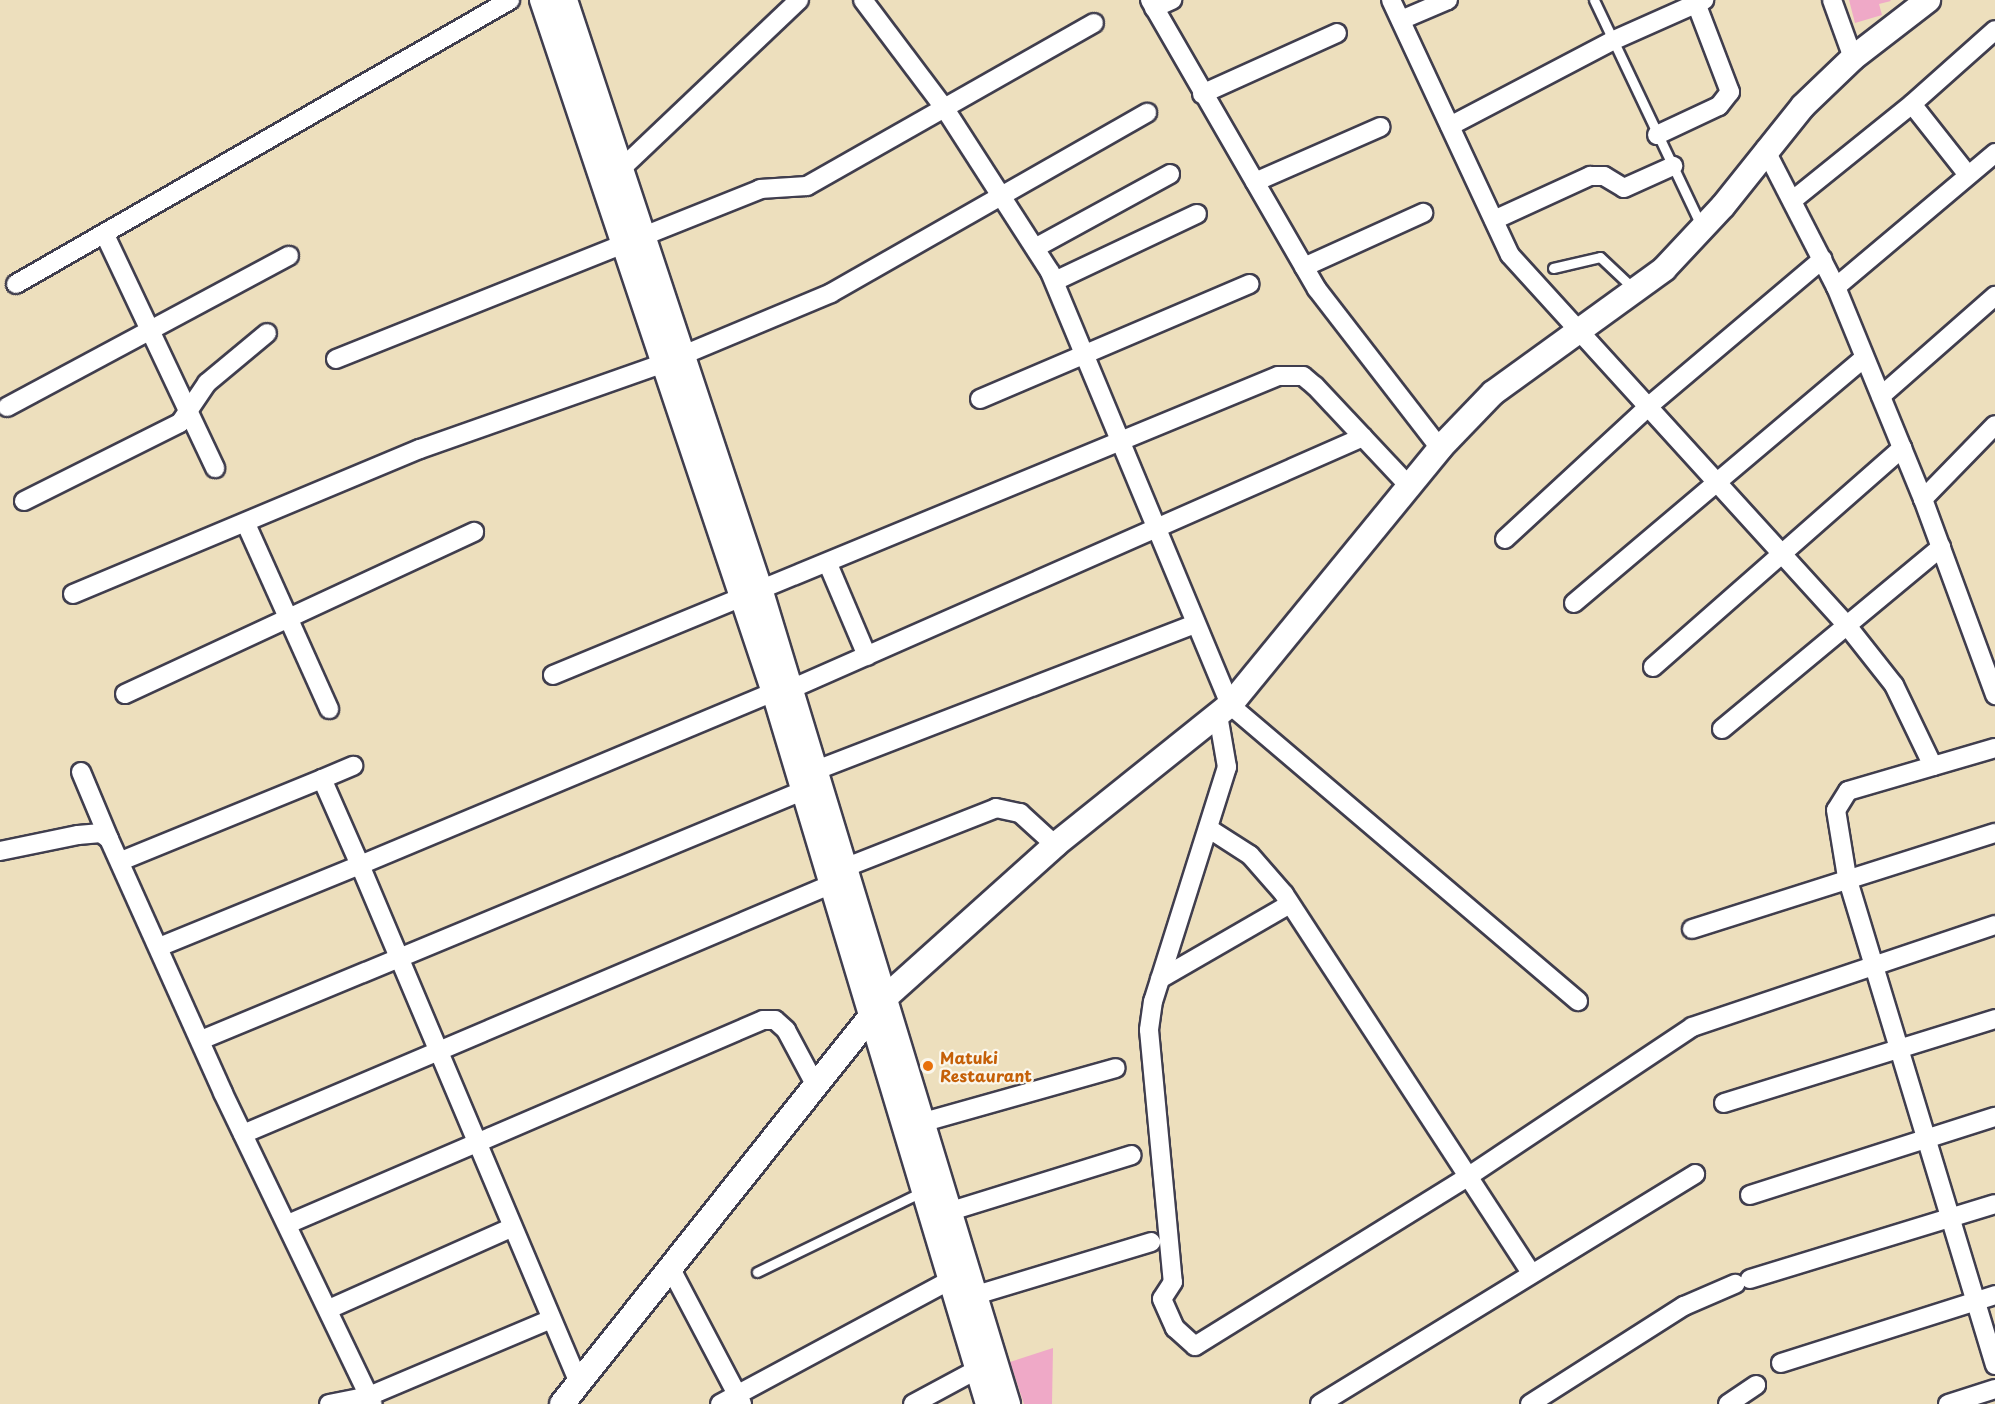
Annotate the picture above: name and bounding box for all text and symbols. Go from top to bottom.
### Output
place label: Matuki Restaurant [940,1047,1032,1085]
marker: Matuki Restaurant [921,1059,935,1073]

